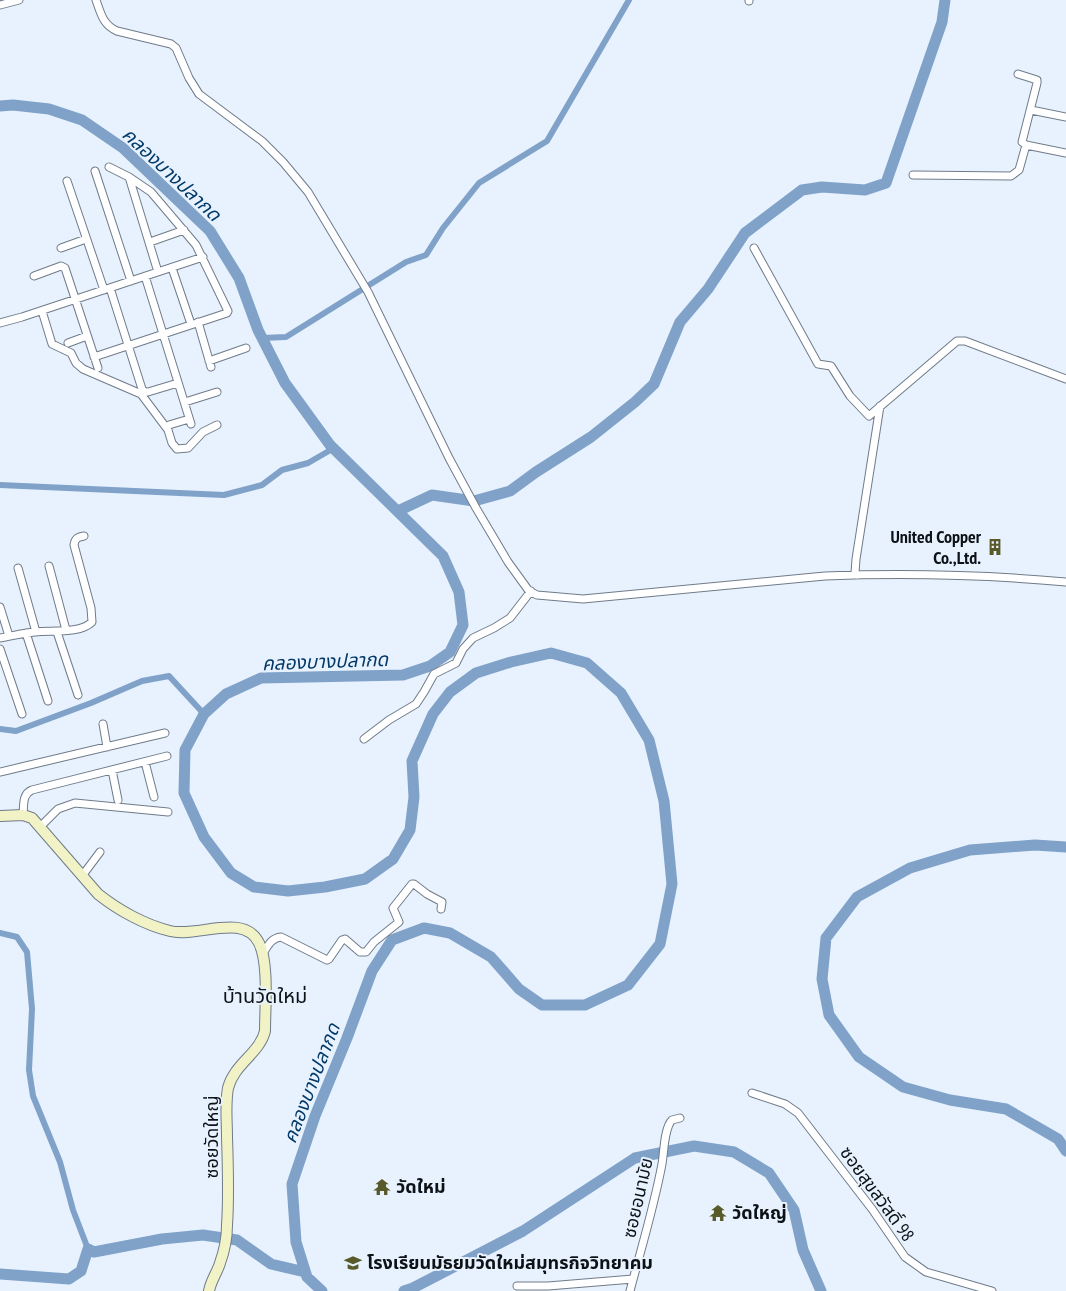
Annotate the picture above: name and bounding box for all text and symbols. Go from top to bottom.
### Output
water label: คลองบางปลากด [118,122,227,227]
place label: United Copper Co.,Ltd. [890,525,982,569]
building icon: United Copper Co.,Ltd. [985,537,1005,557]
water label: คลองบางปลากด [262,647,390,675]
district label: บ้านวัดใหม่ [223,983,307,1009]
water label: คลองบางปลากด [277,1019,345,1146]
street label: ซอยวัดใหญ่ [200,1095,223,1179]
street label: ซอยสุขสวัสดิ์ 98 [835,1142,920,1246]
street label: ซอยอนามัย [617,1156,658,1240]
place label: วัดใหม่ [396,1175,446,1198]
temple icon: วัดใหม่ [372,1177,392,1197]
place label: วัดใหญ่ [732,1201,787,1224]
temple icon: วัดใหญ่ [708,1203,728,1223]
place label: โรงเรียนมัธยมวัดใหม่สมุทรกิจวิทยาคม [367,1251,653,1274]
school or university icon: โรงเรียนมัธยมวัดใหม่สมุทรกิจวิทยาคม [343,1253,363,1273]

